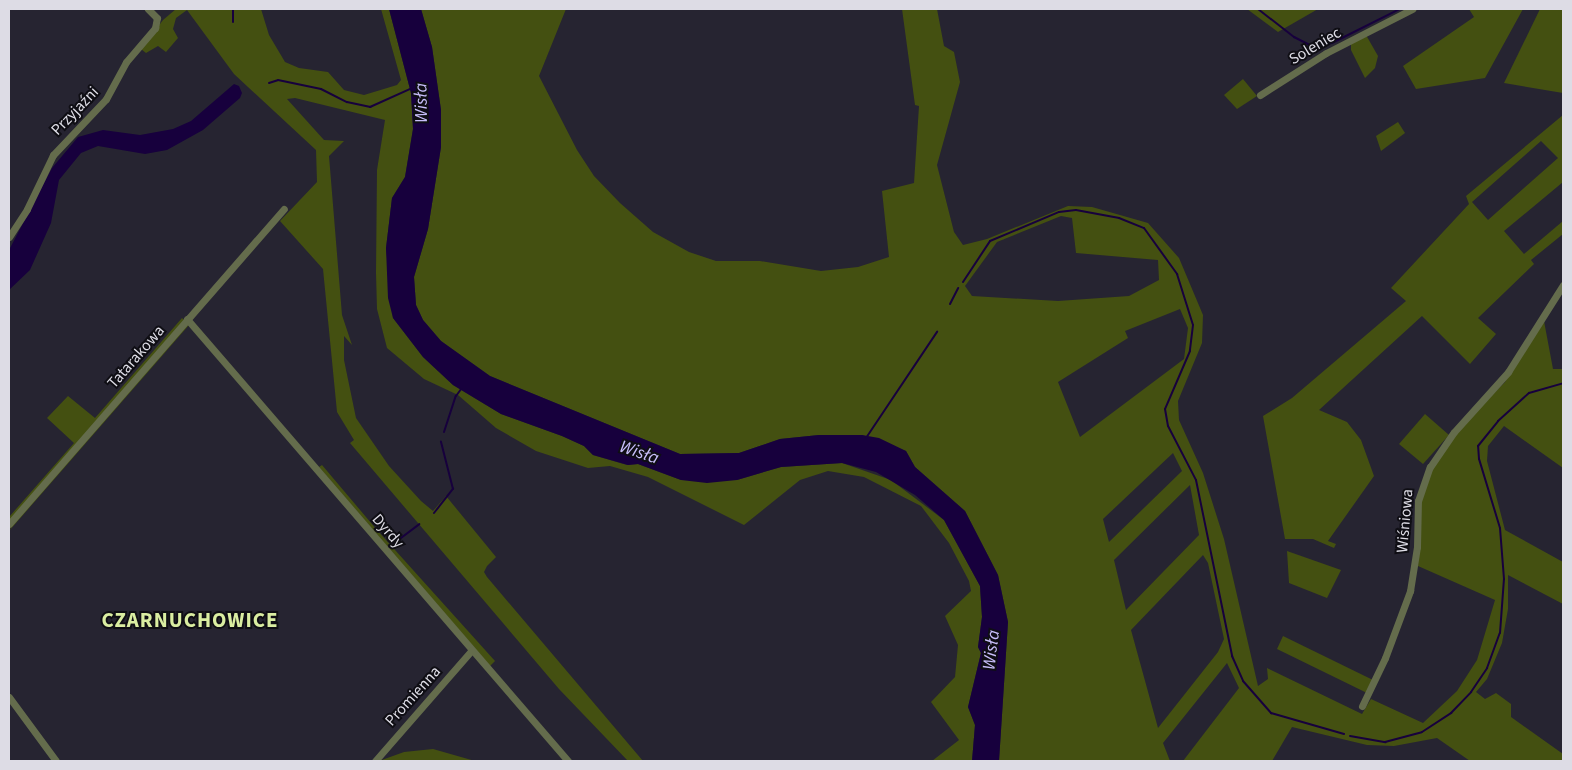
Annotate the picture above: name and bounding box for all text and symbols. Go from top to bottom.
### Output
street label: Soleniec [1286,23,1344,69]
street label: Przyjaźni [47,83,103,139]
water label: Wisła [411,83,433,123]
street label: Tatarakowa [103,322,169,392]
water label: Wisła [617,436,661,470]
street label: Wiśniowa [1393,488,1417,554]
street label: Dyrdy [368,510,408,552]
district label: CZARNUCHOWICE [100,607,280,633]
water label: Wisła [979,629,1005,671]
street label: Promienna [381,662,445,730]

